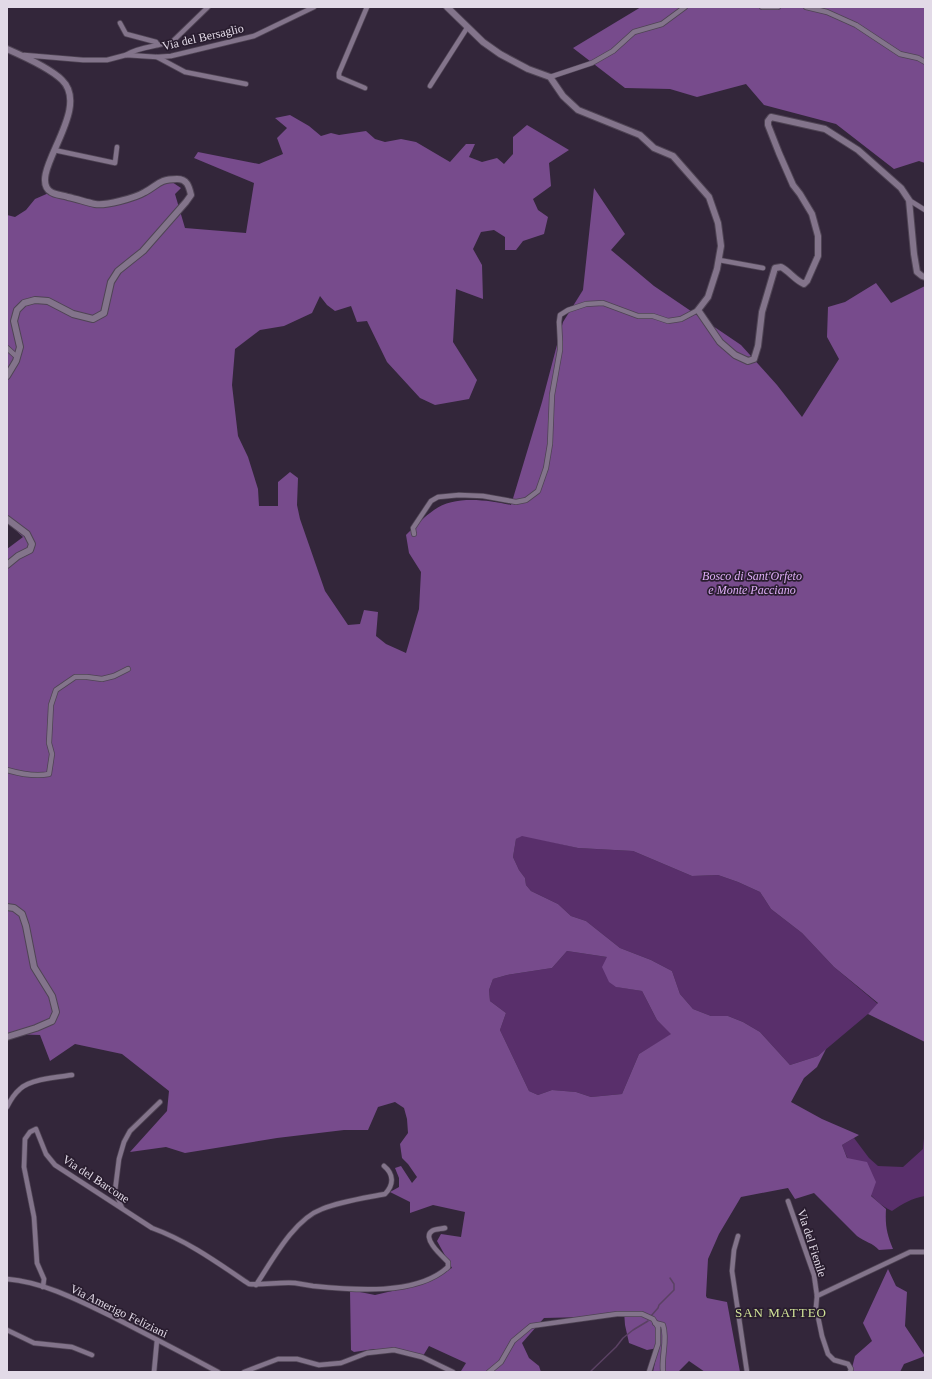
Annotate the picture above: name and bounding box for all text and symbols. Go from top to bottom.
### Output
street label: Via del Bersaglio [161,21,245,53]
park label: Bosco di Sant'Orfeto e Monte Pacciano [702,569,802,597]
street label: Via del Barcone [60,1152,132,1206]
street label: Via del Fienile [794,1207,830,1279]
street label: Via Amerigo Feliziani [68,1281,171,1341]
district label: SAN MATTEO [735,1305,827,1320]

